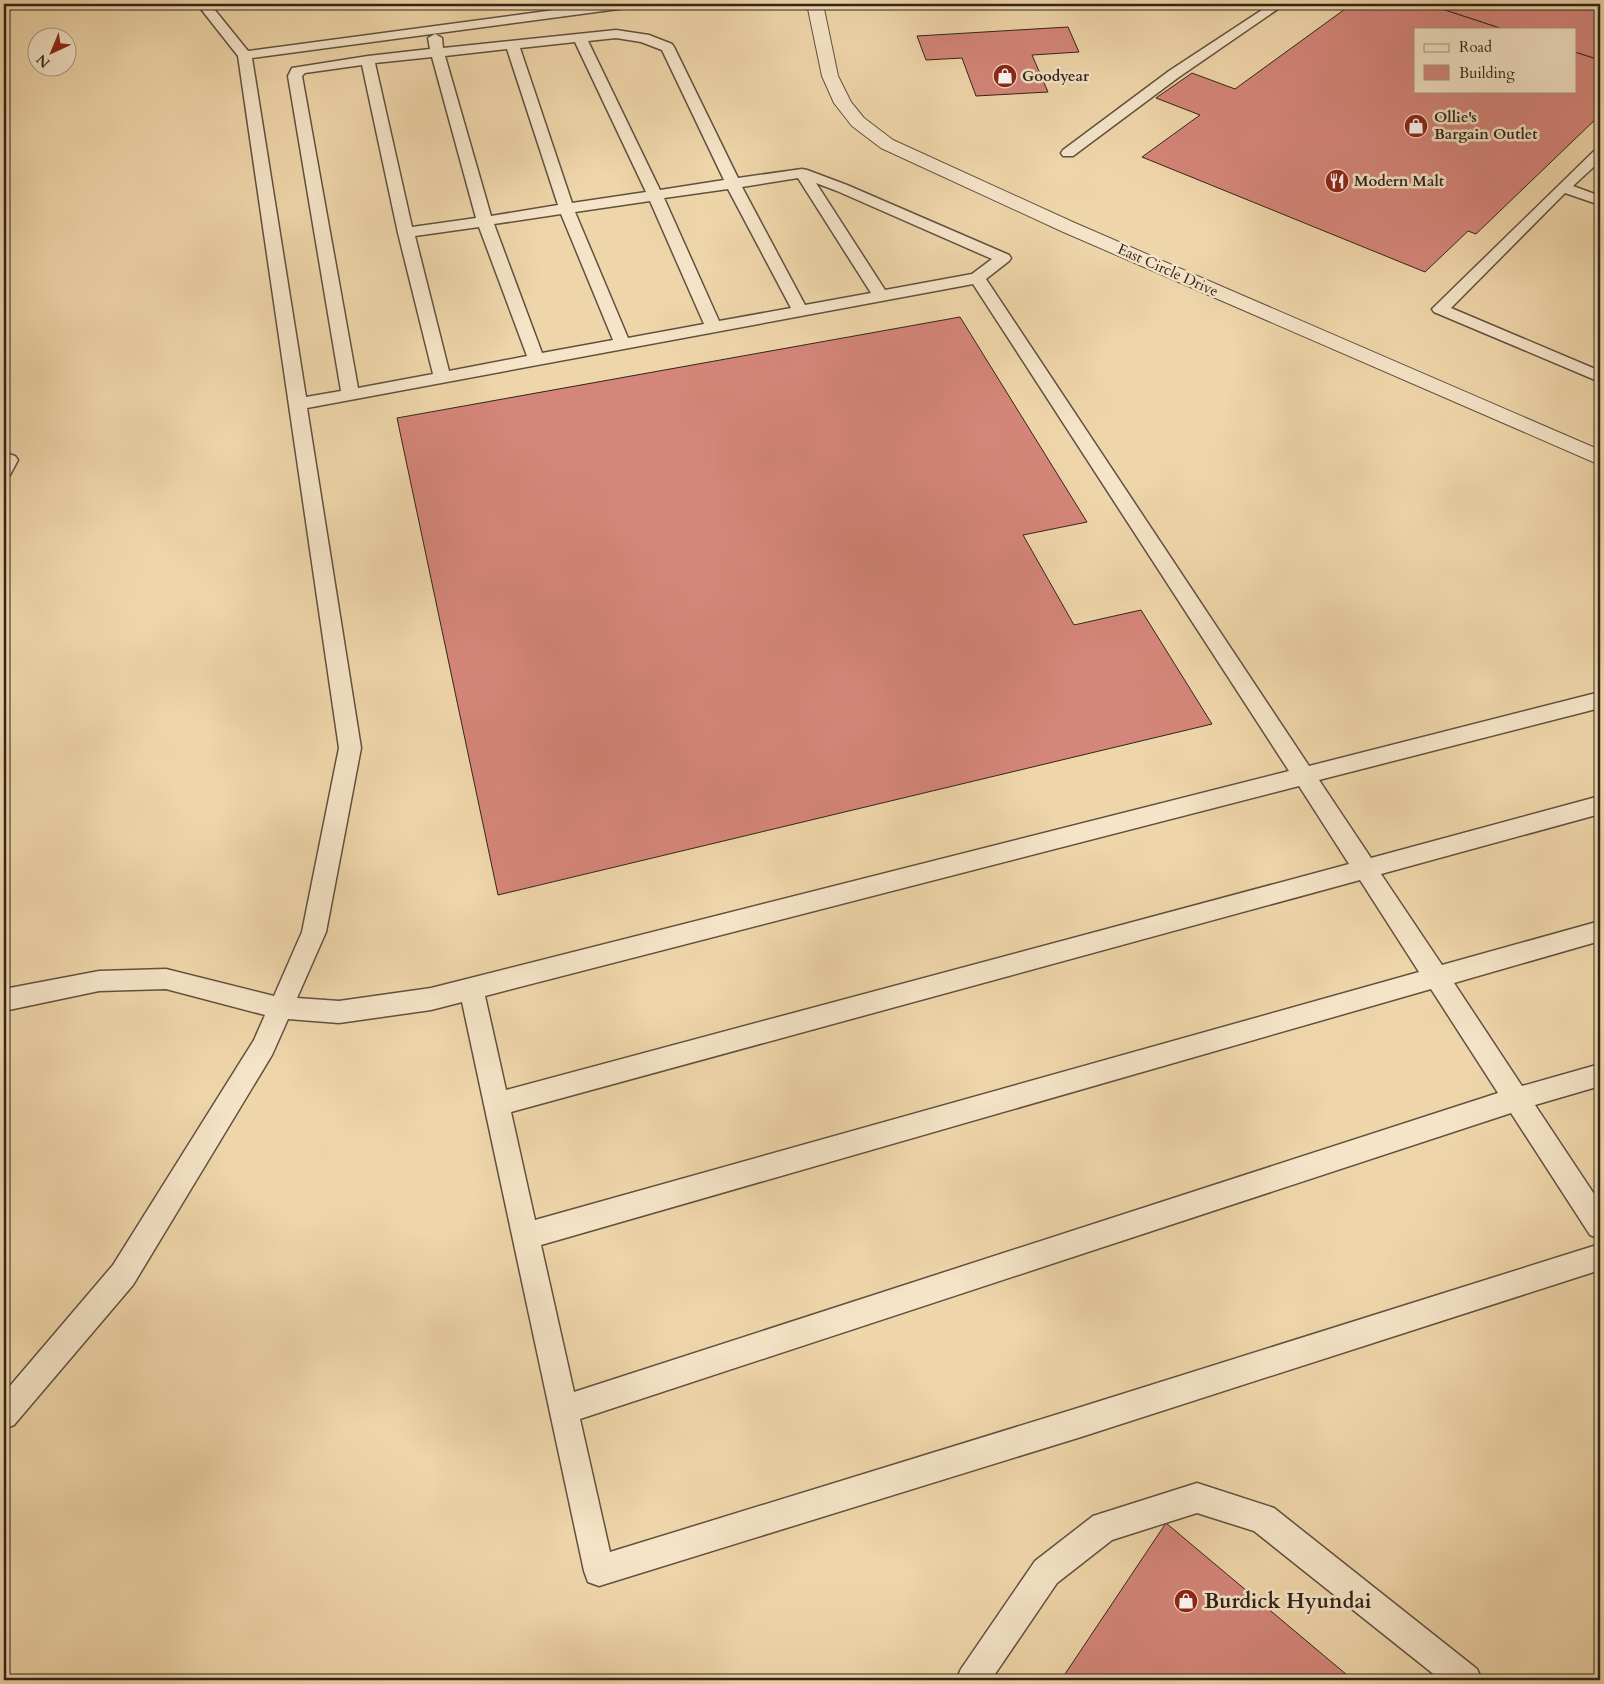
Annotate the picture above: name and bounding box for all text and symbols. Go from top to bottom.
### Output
north arrow [28,28,78,78]
legend [1414,28,1576,92]
text: Road [1459,37,1492,57]
text: N [32,50,54,72]
shop icon: Goodyear [992,63,1018,89]
text: Building [1459,63,1515,83]
place label: Goodyear [1022,66,1090,86]
place label: Ollie's Bargain Outlet [1434,107,1538,144]
shop icon: Ollie's Bargain Outlet [1403,113,1429,139]
restaurant icon: Modern Malt [1324,168,1350,194]
place label: Modern Malt [1354,171,1445,191]
street label: East Circle Drive [1114,239,1222,301]
place label: Burdick Hyundai [1204,1587,1372,1616]
shop icon: Burdick Hyundai [1173,1588,1199,1614]

